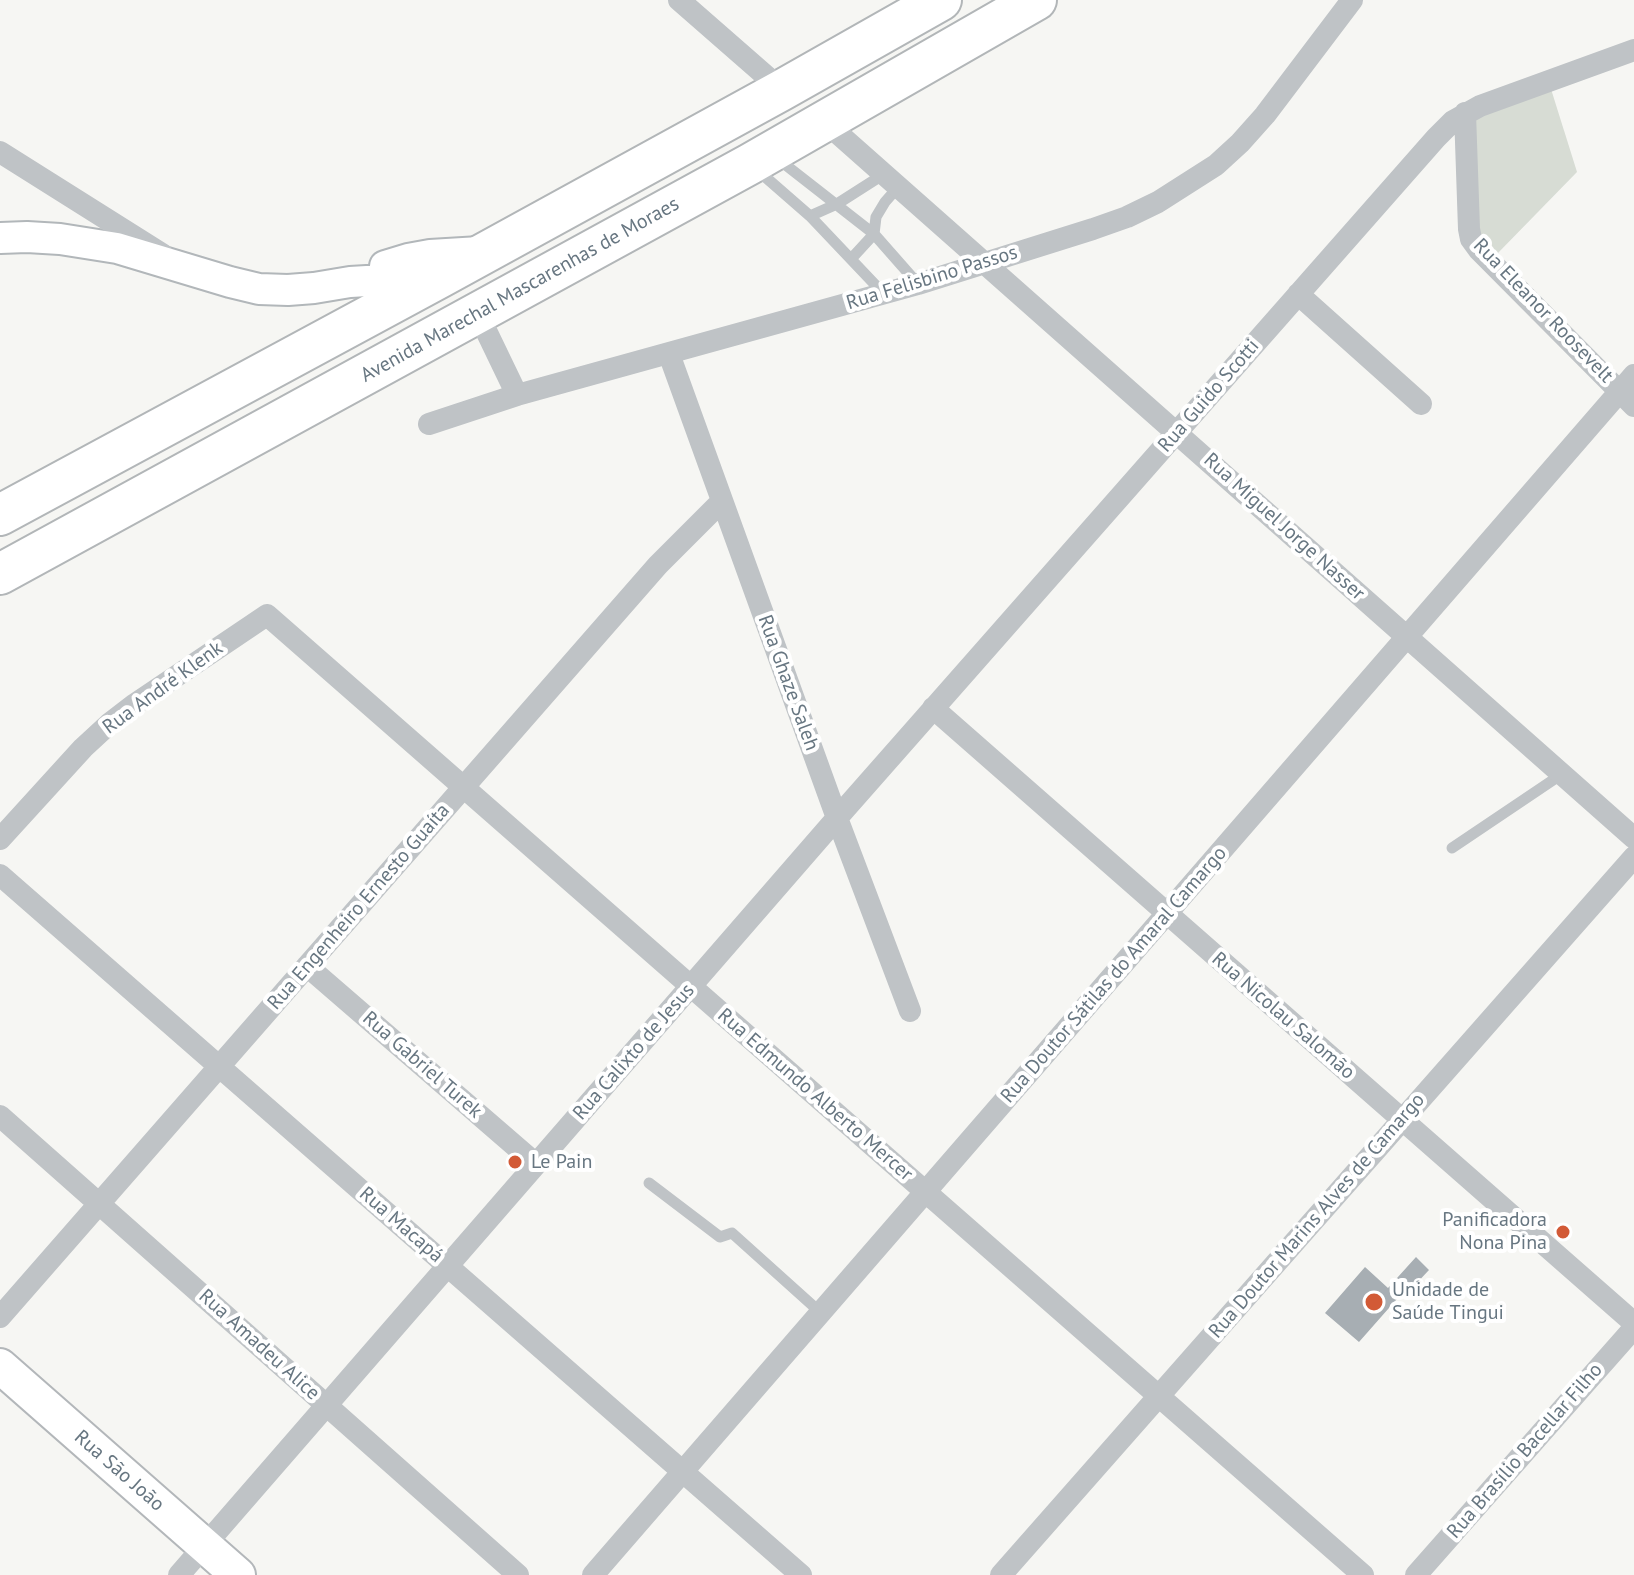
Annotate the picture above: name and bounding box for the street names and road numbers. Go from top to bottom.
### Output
street label: Avenida Marechal Mascarenhas de Moraes [357,192,683,388]
street label: Rua Eleanor Roosevelt [1468,234,1618,388]
street label: Rua Felisbino Passos [844,241,1020,315]
street label: Rua Guido Scotti [1153,335,1265,457]
street label: Rua Miguel Jorge Nasser [1198,448,1370,606]
street label: Rua Ghaze Saleh [752,612,824,754]
street label: Rua André Klenk [98,637,228,739]
street label: Rua Engenheiro Ernesto Guaíta [263,799,455,1015]
street label: Rua Doutor Sátilas do Amaral Camargo [996,842,1232,1108]
street label: Rua Nicolau Salomão [1207,947,1359,1085]
street label: Rua Calixto de Jesus [568,979,700,1125]
street label: Rua Edmundo Alberto Mercer [712,1004,918,1186]
street label: Rua Gabriel Turek [357,1007,487,1123]
street label: Rua Doutor Marins Alves de Camargo [1204,1089,1430,1343]
street label: Rua Macapá [354,1182,448,1268]
street label: Rua Amadeu Alice [194,1284,324,1406]
street label: Rua Brasílio Bacellar Filho [1442,1358,1608,1544]
street label: Rua São João [69,1425,169,1517]

